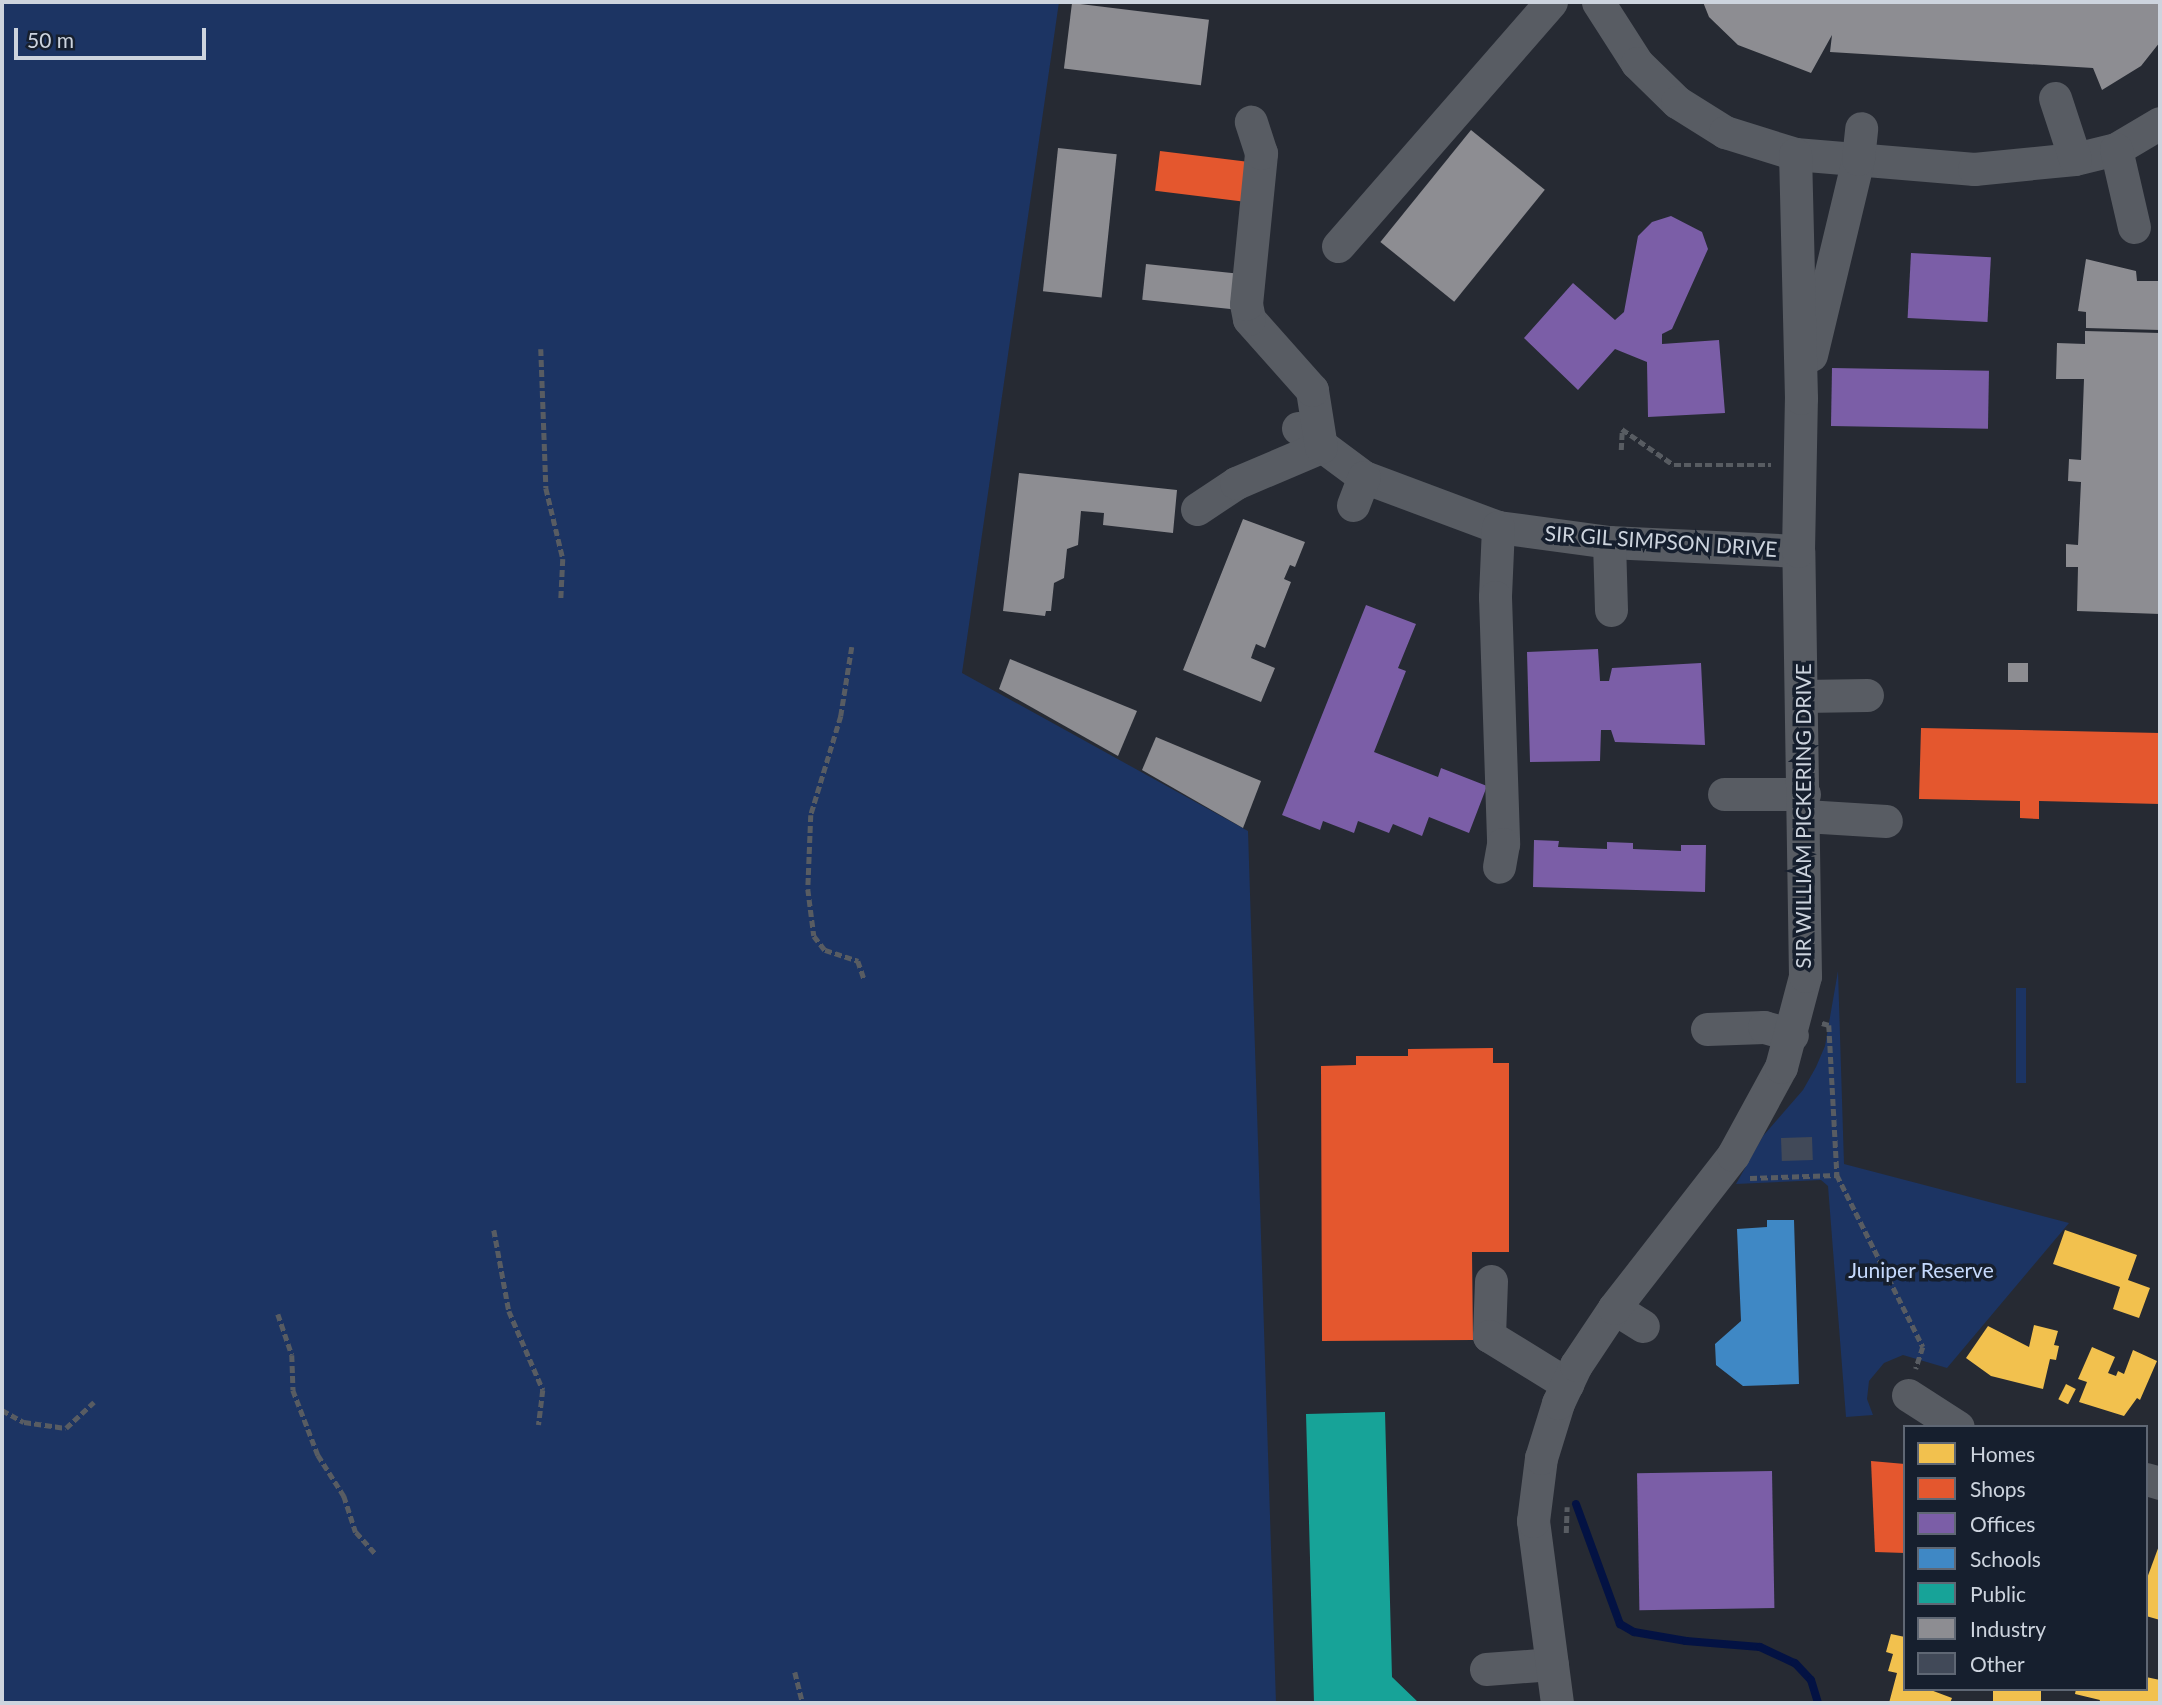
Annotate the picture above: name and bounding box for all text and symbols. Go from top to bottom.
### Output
scale bar [18,14,210,58]
text: 50 m [27,27,74,52]
street label: SIR GIL SIMPSON DRIVE [1544,520,1778,562]
street label: SIR WILLIAM PICKERING DRIVE [1790,663,1816,969]
park label: Juniper Reserve [1848,1257,1994,1283]
legend [1903,1425,2148,1691]
text: Homes [1970,1441,2035,1466]
text: Shops [1970,1476,2026,1501]
text: Offices [1970,1511,2035,1536]
text: Schools [1970,1546,2041,1571]
text: Public [1970,1581,2026,1606]
text: Industry [1970,1616,2046,1641]
text: Other [1970,1651,2025,1676]

